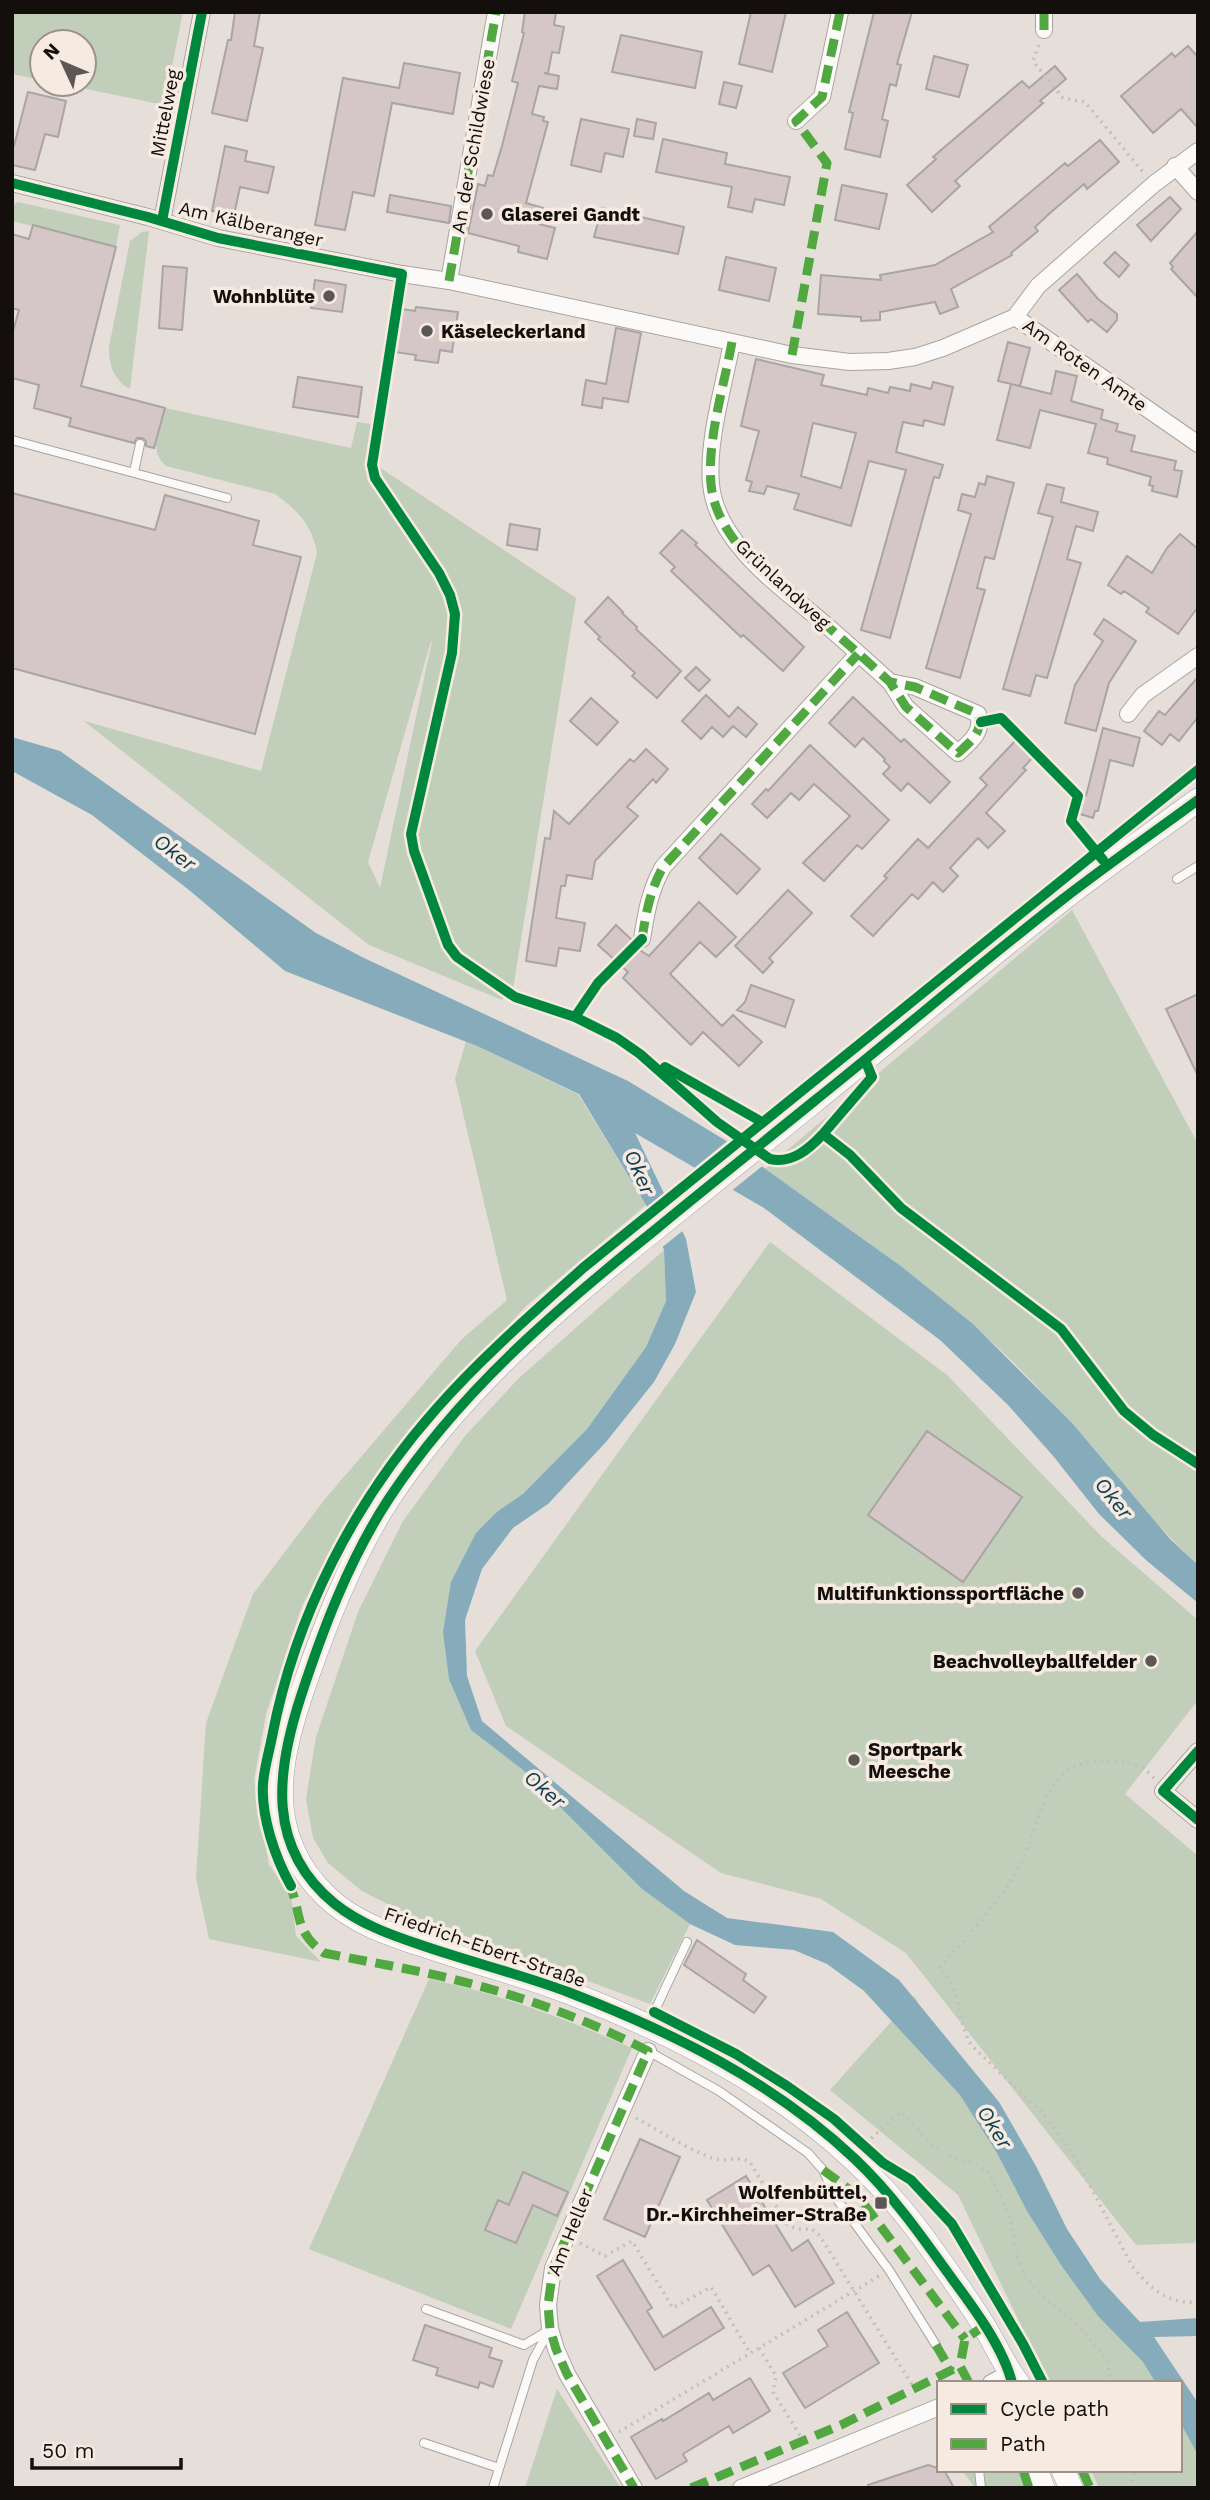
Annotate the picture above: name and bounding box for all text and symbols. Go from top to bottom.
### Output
north arrow [28,28,98,98]
text: N [38,38,64,65]
street label: An der Schildwiese [446,57,500,235]
street label: Mittelweg [145,66,185,159]
street label: Am Kälberanger [177,196,326,252]
place label: Glaserei Gandt [501,203,641,226]
marker: Glaserei Gandt [479,206,495,222]
place label: Wohnblüte [213,285,315,308]
marker: Wohnblüte [321,288,337,304]
street label: Am Roten Amte [1018,314,1152,416]
place label: Käseleckerland [441,320,586,343]
marker: Käseleckerland [419,323,435,339]
street label: Grünlandweg [731,534,836,635]
water label: Oker [149,828,202,877]
water label: Oker [619,1146,661,1199]
water label: Oker [1090,1472,1139,1525]
place label: Multifunktionssportfläche [817,1582,1064,1605]
marker: Multifunktionssportfläche [1070,1585,1086,1601]
place label: Beachvolleyballfelder [933,1650,1138,1673]
marker: Beachvolleyballfelder [1143,1653,1159,1669]
place label: Sportpark Meesche [868,1738,963,1783]
marker: Sportpark Meesche [846,1752,862,1768]
water label: Oker [519,1764,571,1814]
street label: Friedrich-Ebert-Straße [381,1902,589,1992]
water label: Oker [972,2101,1018,2154]
place label: Wolfenbüttel, Dr.-Kirchheimer-Straße [646,2181,867,2226]
street label: Am Heller [542,2185,598,2279]
marker: Wolfenbüttel, Dr.-Kirchheimer-Straße [873,2195,889,2211]
legend [937,2381,1182,2472]
text: Cycle path [1000,2396,1109,2421]
scale bar [32,2426,180,2470]
text: Path [1000,2431,1046,2456]
text: 50 m [42,2438,94,2463]

